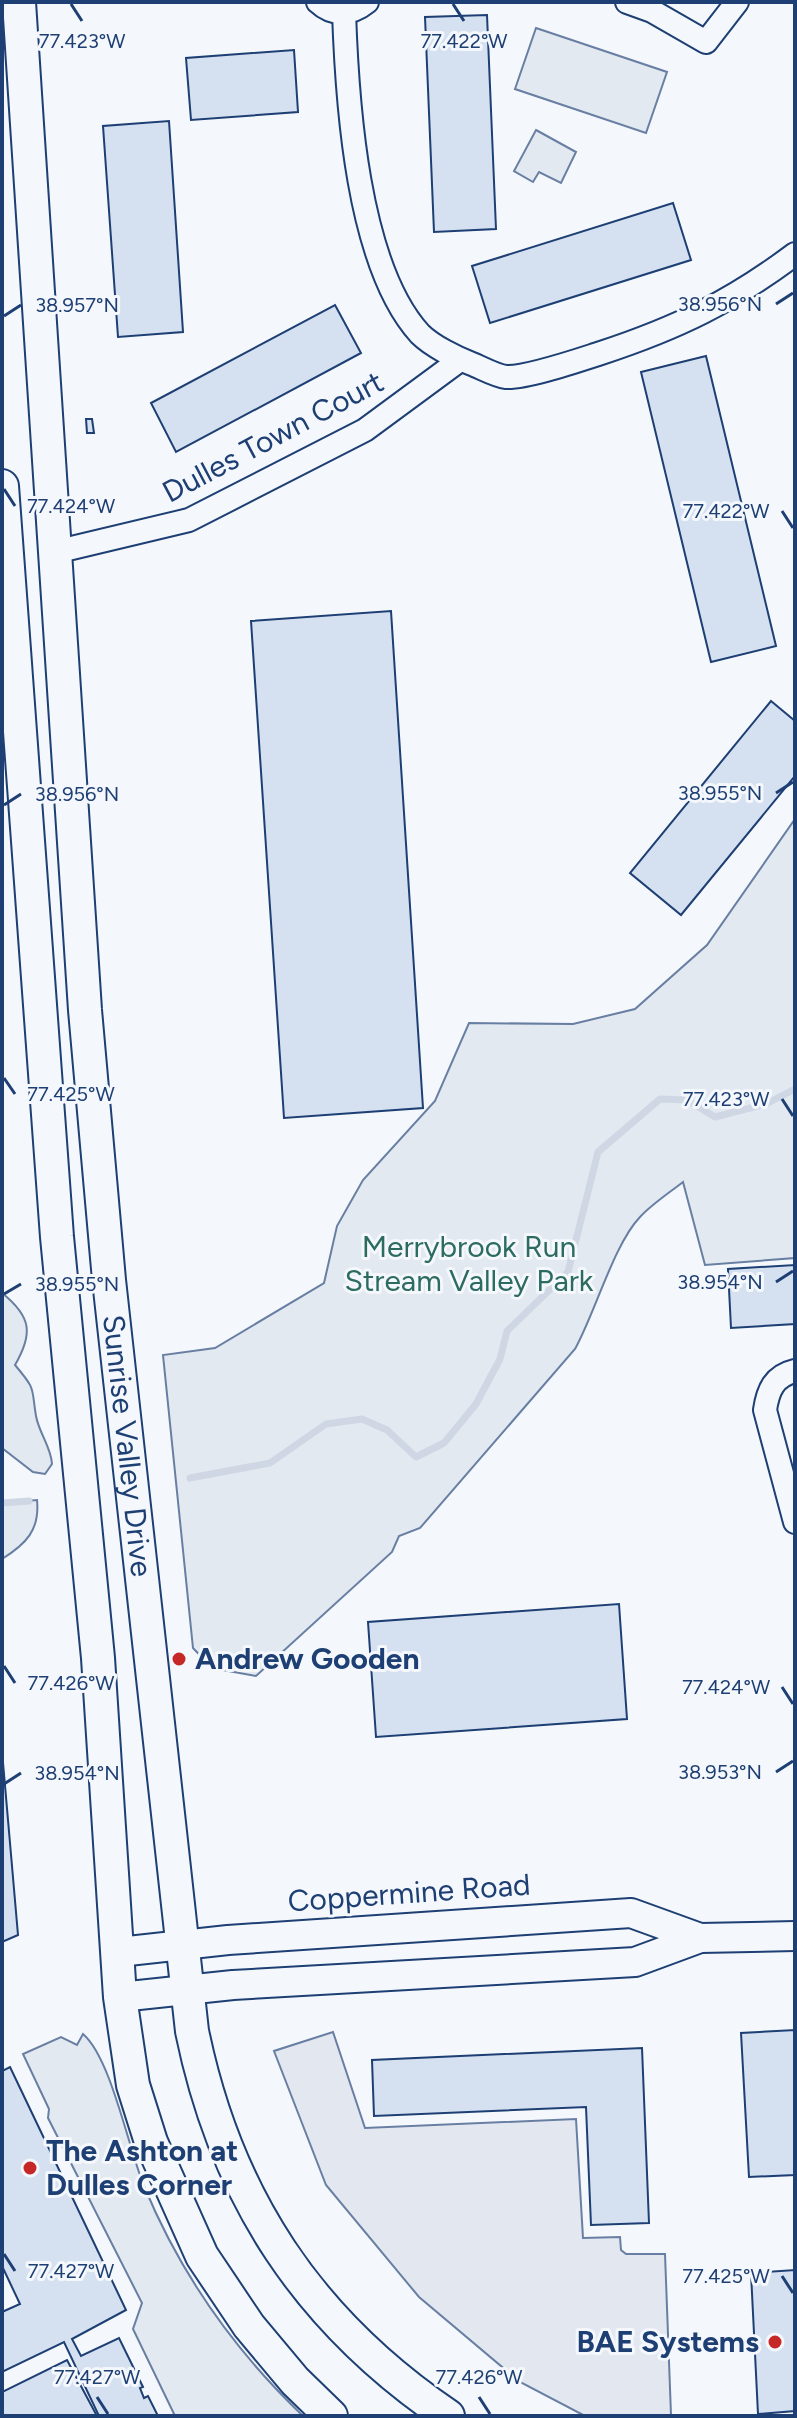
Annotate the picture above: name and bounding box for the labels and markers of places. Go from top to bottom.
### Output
place label: Andrew Gooden [195,1640,420,1677]
marker: Andrew Gooden [170,1650,188,1668]
place label: The Ashton at Dulles Corner [46,2132,238,2203]
marker: The Ashton at Dulles Corner [21,2159,39,2177]
place label: BAE Systems [576,2323,759,2360]
marker: BAE Systems [766,2333,784,2351]

